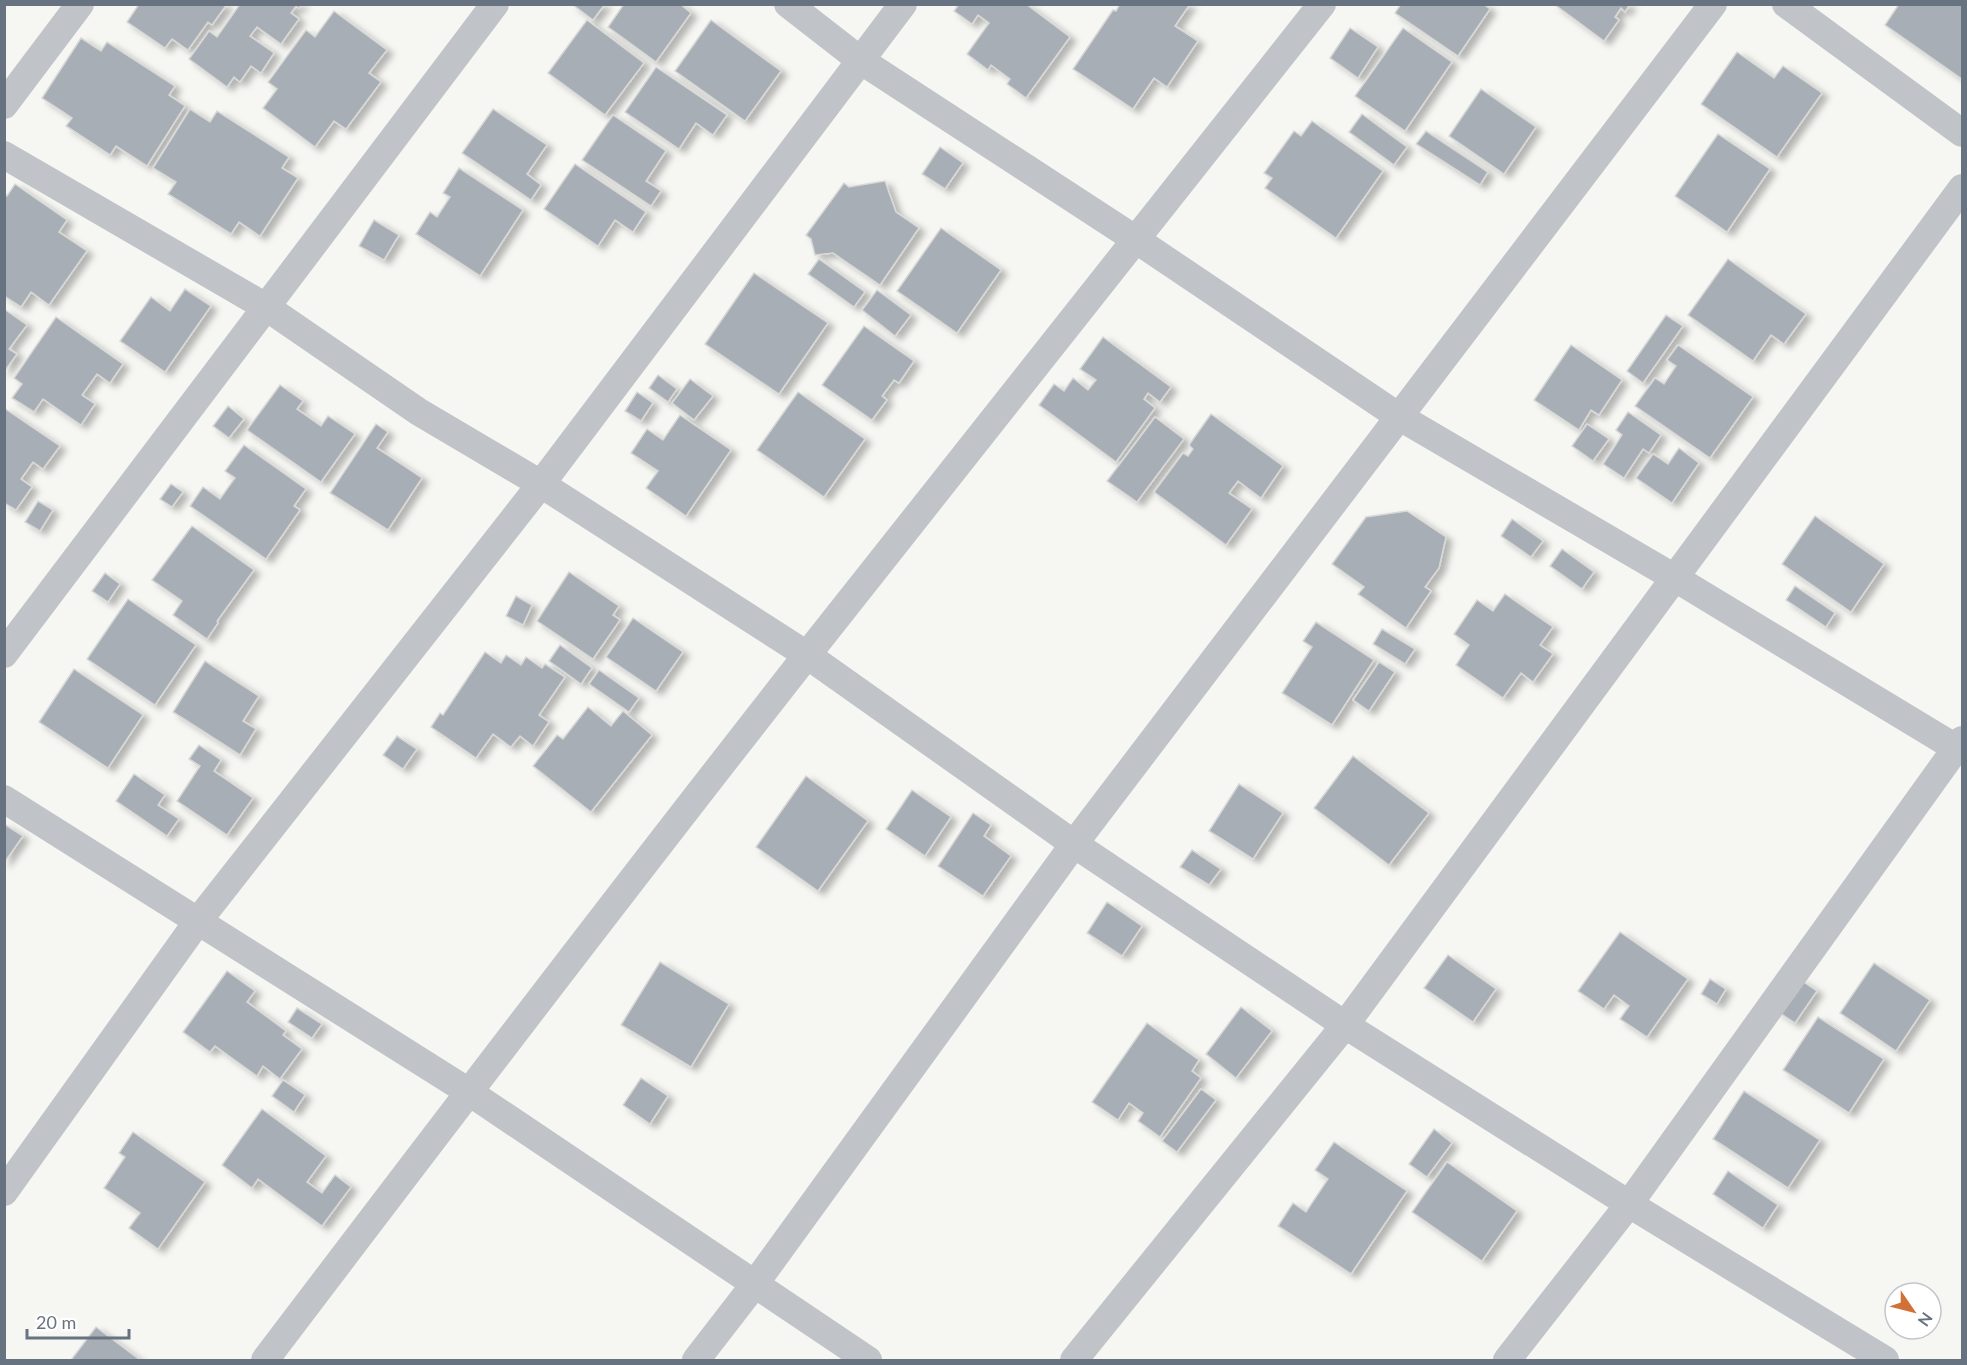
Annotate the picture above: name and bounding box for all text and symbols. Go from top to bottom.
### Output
north arrow [1883,1281,1943,1341]
scale bar [27,1302,129,1340]
text: N [1914,1309,1937,1330]
text: 20 m [36,1311,76,1333]

